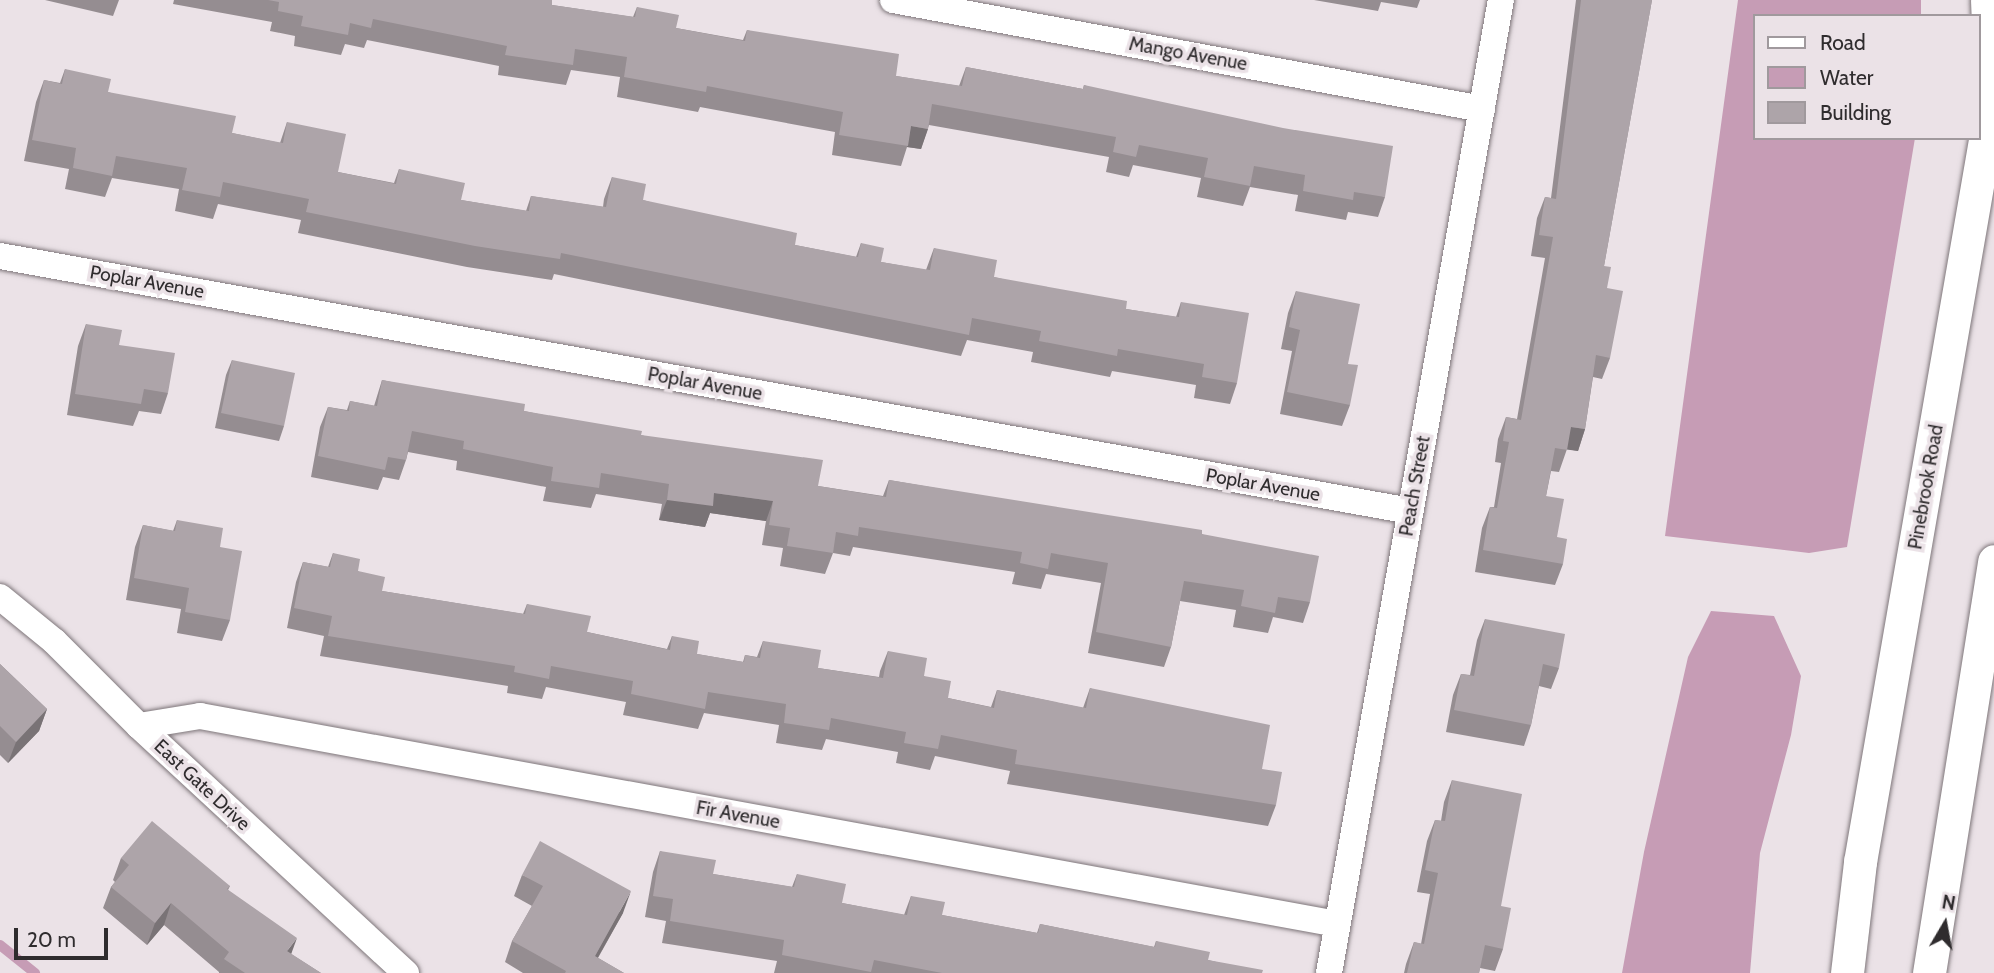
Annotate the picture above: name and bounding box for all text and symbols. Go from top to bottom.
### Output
legend [1752,14,1980,140]
text: Road [1820,30,1866,55]
street label: Mango Avenue [1127,32,1249,76]
text: Water [1820,65,1873,90]
text: Building [1820,100,1891,125]
street label: Poplar Avenue [88,261,206,303]
street label: Poplar Avenue [646,363,764,405]
street label: Pinebrook Road [1904,423,1948,551]
street label: Peach Street [1395,434,1435,538]
street label: Poplar Avenue [1204,464,1322,506]
street label: East Gate Drive [149,735,255,835]
street label: Fir Avenue [694,796,782,834]
north arrow [1910,889,1980,959]
text: N [1940,890,1957,915]
scale bar [18,914,112,958]
text: 20 m [27,927,76,952]

